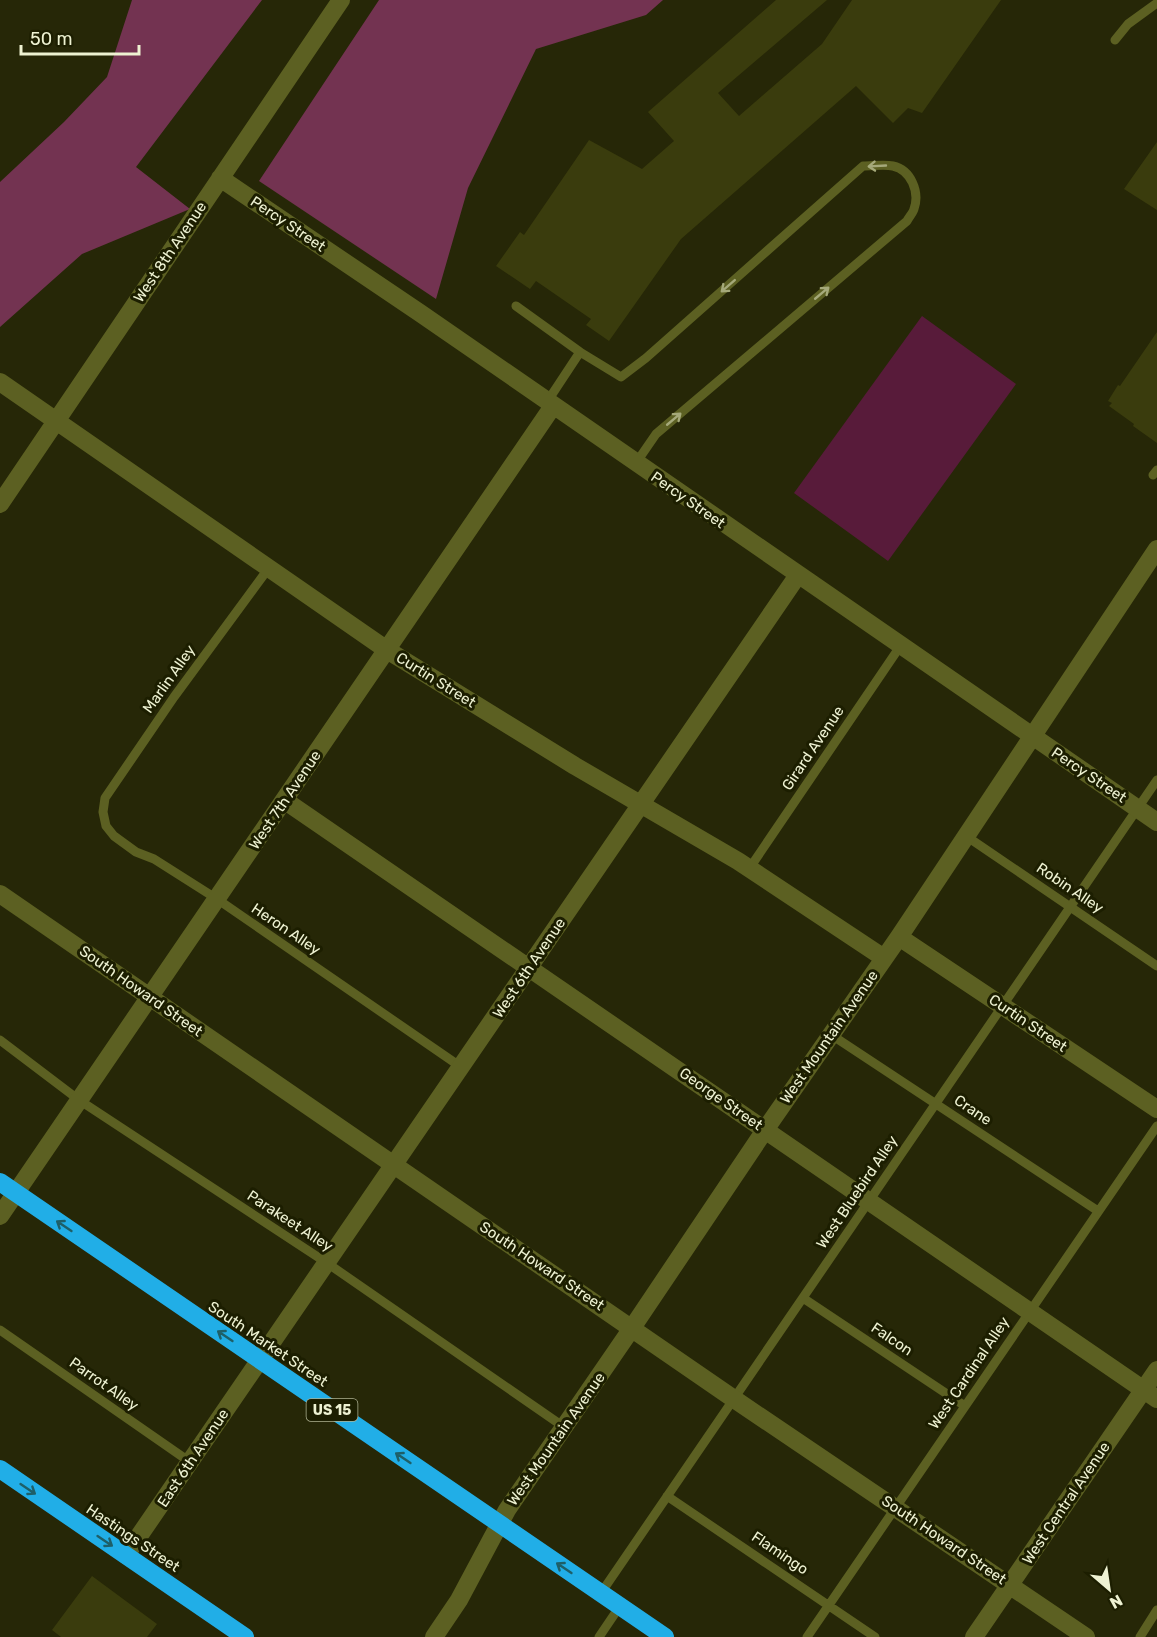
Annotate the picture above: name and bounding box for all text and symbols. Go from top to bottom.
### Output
scale bar [21,18,140,56]
text: 50 m [30,28,73,50]
one-way arrow [868,160,888,171]
street label: Percy Street [247,192,329,256]
street label: West 8th Avenue [130,198,210,306]
one-way arrow [721,279,736,293]
one-way arrow [814,286,829,300]
one-way arrow [666,413,682,426]
street label: Percy Street [647,468,729,532]
street label: Marlin Alley [139,641,199,717]
street label: Curtin Street [393,648,479,712]
street label: Girard Avenue [778,702,848,794]
street label: Percy Street [1048,743,1130,807]
street label: West 7th Avenue [245,747,325,853]
street label: Robin Alley [1033,859,1107,917]
street label: Heron Alley [248,899,324,959]
street label: West 6th Avenue [489,914,569,1022]
street label: South Howard Street [76,942,206,1040]
street label: West Mountain Avenue [776,967,882,1107]
street label: Curtin Street [986,990,1071,1056]
street label: George Street [676,1064,766,1134]
street label: Crane [951,1091,995,1129]
street label: West Bluebird Alley [813,1132,901,1252]
street label: Parakeet Alley [244,1187,336,1255]
street label: South Howard Street [476,1218,608,1314]
one-way arrow [56,1220,73,1232]
street label: South Market Street [205,1297,331,1391]
street label: West Cardinal Alley [925,1313,1013,1433]
street label: Falcon [868,1319,916,1359]
one-way arrow [217,1330,234,1342]
street label: Parrot Alley [66,1354,142,1414]
street label: West Mountain Avenue [503,1369,609,1509]
road number: US 15 [306,1399,358,1421]
street label: East 6th Avenue [154,1406,232,1510]
street label: West Central Avenue [1018,1438,1114,1568]
one-way arrow [396,1452,412,1464]
one-way arrow [20,1483,36,1495]
street label: South Howard Street [878,1492,1010,1588]
street label: Hastings Street [83,1500,183,1576]
street label: Flamingo [748,1528,812,1578]
one-way arrow [96,1535,112,1547]
north arrow [1079,1559,1139,1619]
one-way arrow [557,1562,573,1574]
text: N [1106,1591,1126,1613]

